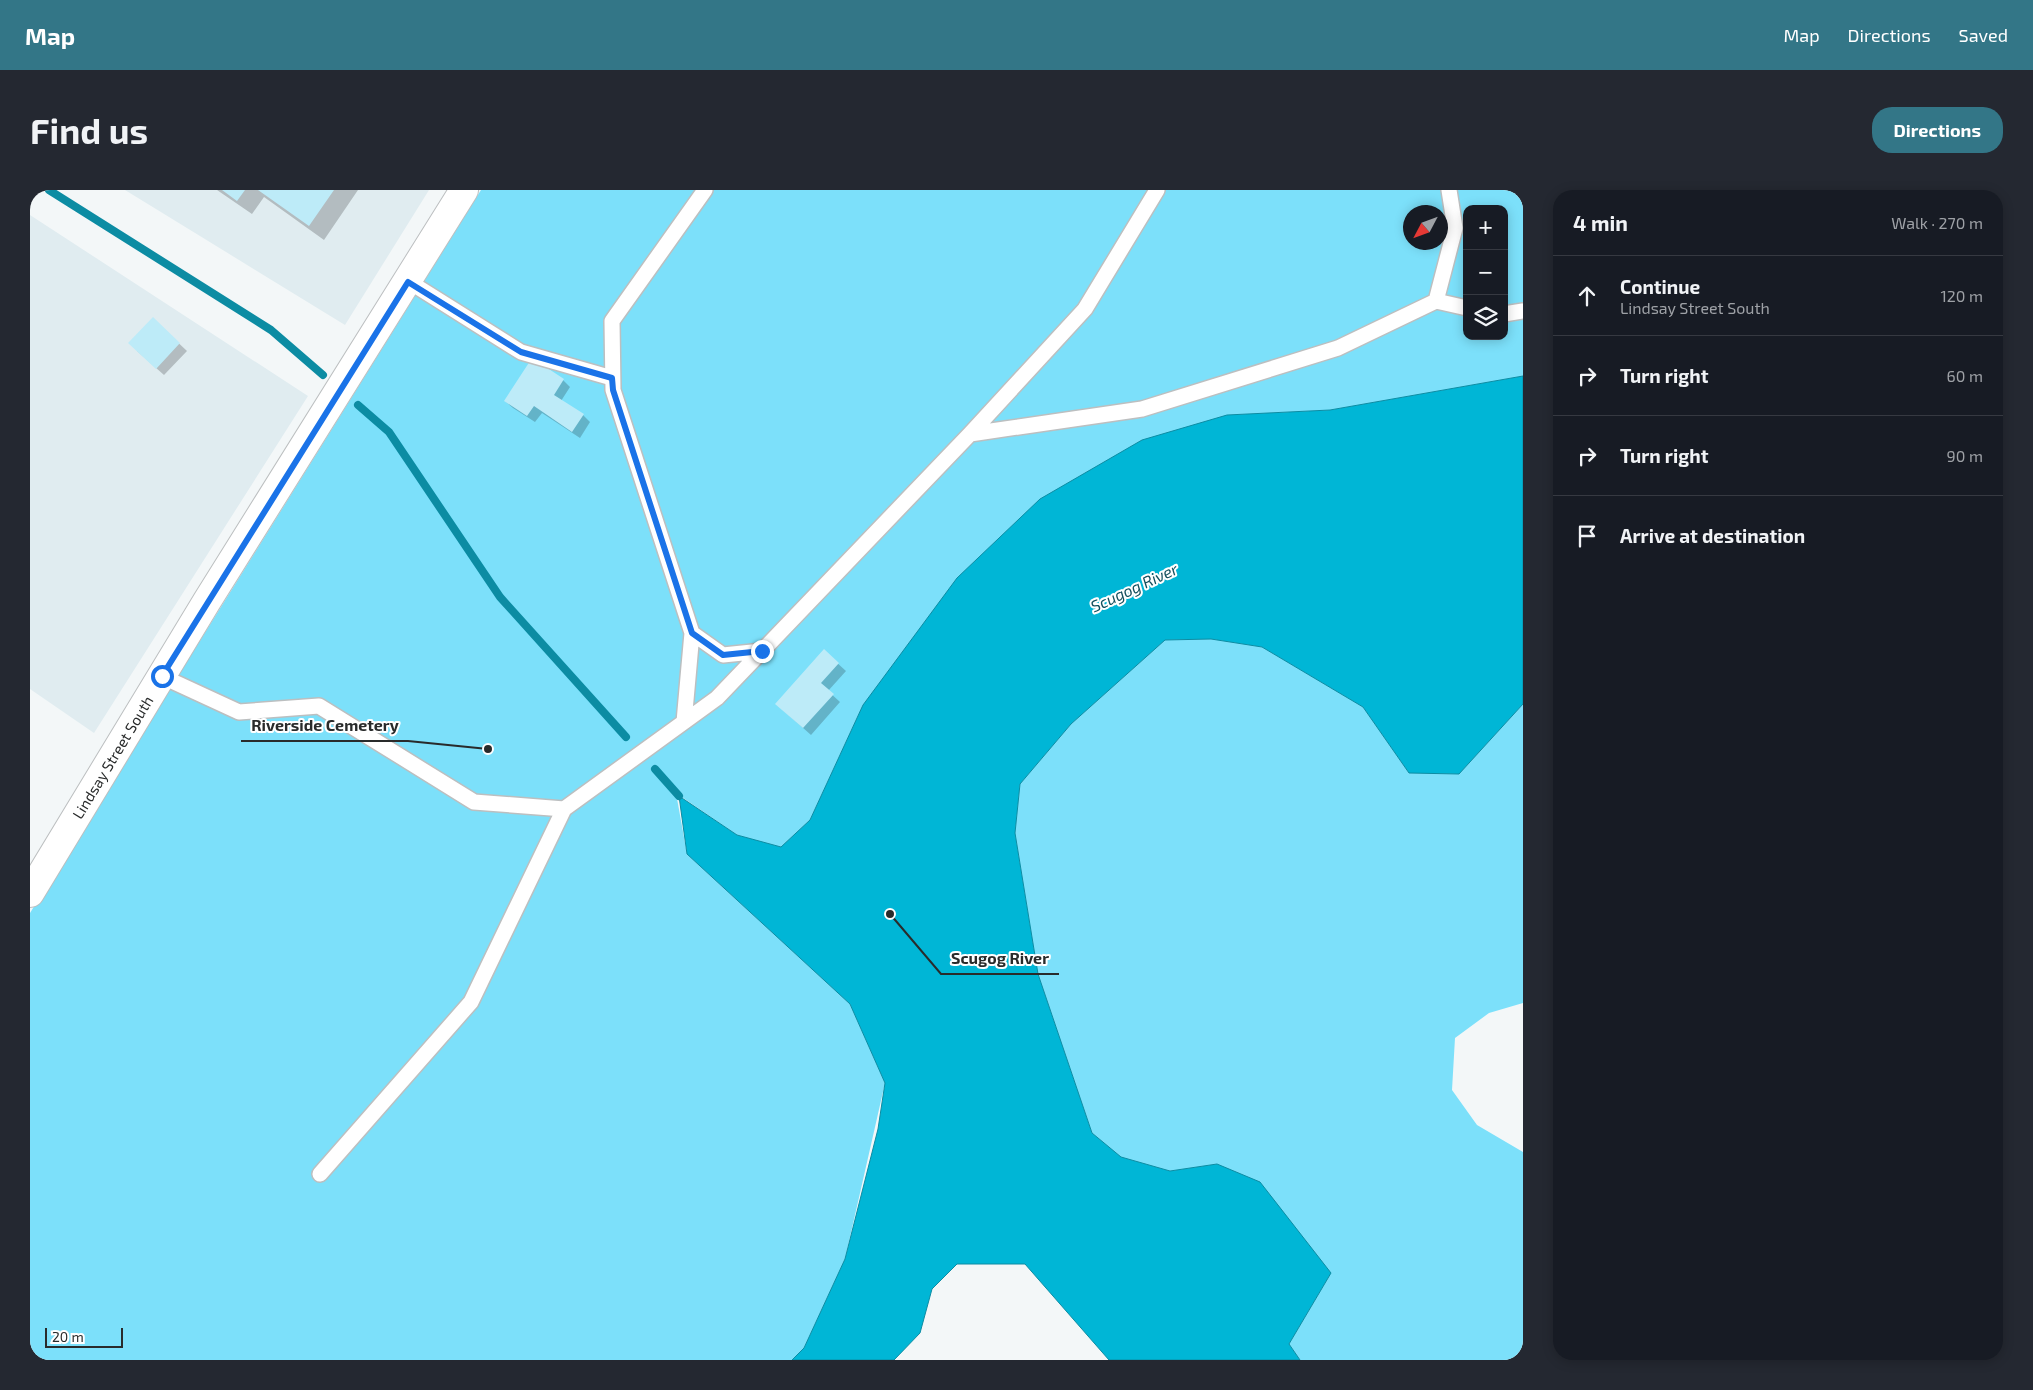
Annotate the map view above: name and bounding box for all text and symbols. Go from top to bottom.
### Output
text: Map [25,21,75,50]
text: Map [1783,24,1820,46]
text: Directions [1848,24,1931,46]
text: Saved [1959,24,2008,46]
button: Directions [1872,107,2003,153]
text: Find us [30,109,148,151]
north arrow [1403,205,1448,250]
map controls [1463,205,1508,340]
button: + [1463,205,1508,250]
text: 4 min [1573,210,1628,235]
text: Walk · 270 m [1891,213,1983,232]
button: − [1463,250,1508,295]
text: Continue [1620,275,1700,298]
icon: ahead [1573,282,1601,310]
text: 120 m [1940,286,1983,305]
button: layers [1463,295,1508,340]
text: Lindsay Street South [1620,298,1770,317]
icon: right [1573,362,1601,390]
text: Turn right [1620,364,1708,387]
text: 60 m [1947,366,1983,385]
icon: right [1573,442,1601,470]
text: Turn right [1620,444,1708,467]
text: 90 m [1947,446,1983,465]
icon: arrive [1573,522,1601,550]
text: Arrive at destination [1620,524,1805,547]
water label: Scugog River [1087,558,1181,615]
route end [751,640,774,663]
route start [151,665,174,688]
street label: Lindsay Street South [68,692,157,822]
callout: Riverside Cemetery [241,710,408,741]
text: Riverside Cemetery [251,715,399,735]
callout: Scugog River [941,943,1059,974]
text: Scugog River [951,948,1049,967]
scale bar [45,1325,122,1348]
text: 20 m [52,1328,84,1345]

